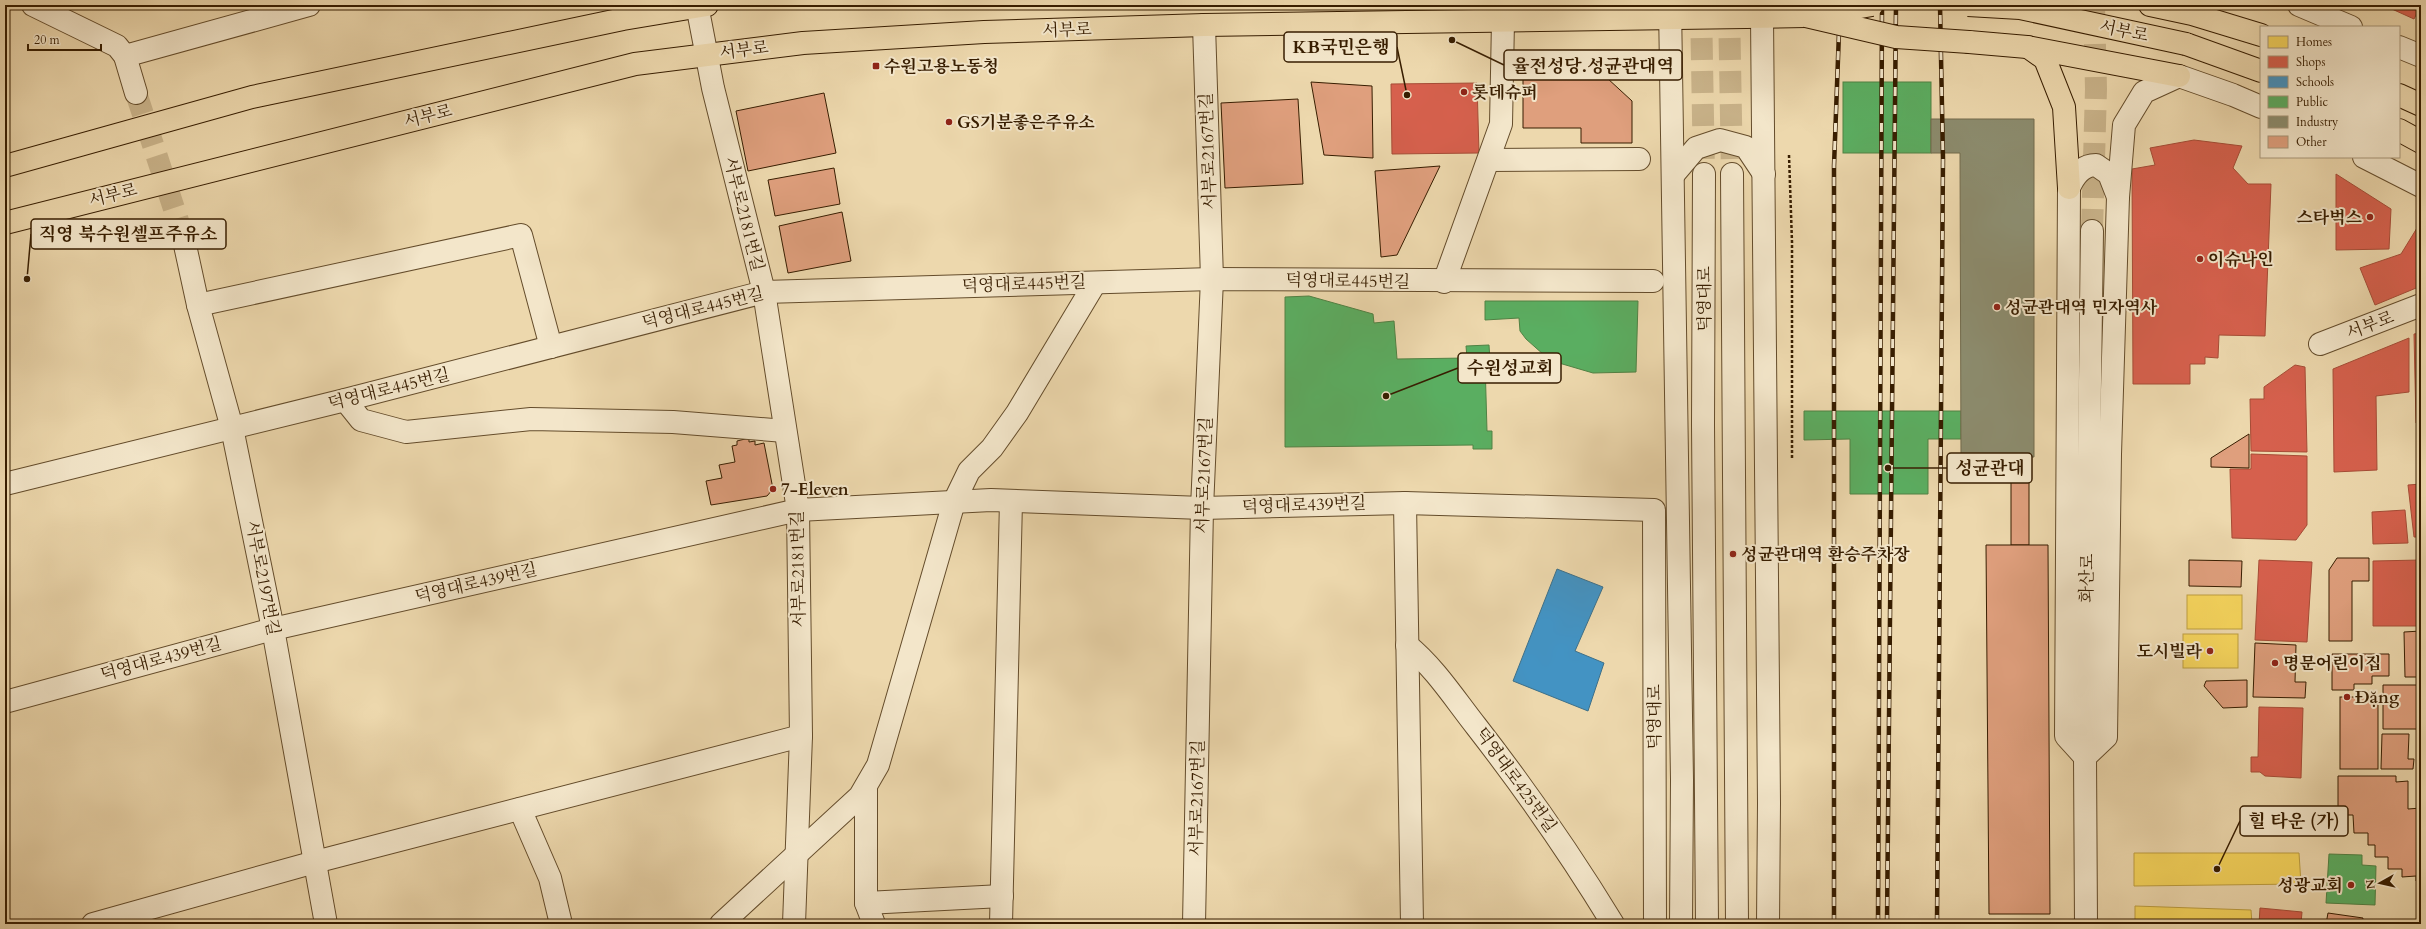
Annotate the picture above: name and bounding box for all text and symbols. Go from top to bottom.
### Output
street label: 서부로 [2098,15,2151,47]
street label: 서부로 [1042,18,1093,42]
scale bar [28,26,101,52]
legend [2260,26,2400,158]
text: 20 m [34,32,61,48]
callout: KB국민은행 [1284,32,1397,62]
text: Homes [2296,34,2332,50]
text: KB국민은행 [1292,35,1390,60]
street label: 서부로 [718,36,770,64]
callout: 율전성당.성균관대역 [1504,50,1682,80]
text: 율전성당.성균관대역 [1512,54,1674,79]
text: Shops [2296,54,2325,70]
place label: 수원고용노동청 [884,55,999,78]
marker: 수원고용노동청 [871,61,881,71]
text: Schools [2296,74,2334,90]
place label: 롯데슈퍼 [1472,81,1538,104]
marker: 롯데슈퍼 [1459,87,1469,97]
street label: 서부로2167번길 [1194,92,1222,210]
text: Public [2296,94,2329,110]
street label: 서부로 [401,99,455,133]
place label: GS기분좋은주유소 [957,111,1095,134]
text: Industry [2296,114,2339,130]
marker: GS기분좋은주유소 [944,117,954,127]
text: Other [2296,134,2327,150]
street label: 서부로2181번길 [719,154,769,274]
street label: 서부로 [86,178,140,212]
place label: 스타벅스 [2296,206,2363,229]
marker: 스타벅스 [2365,212,2375,222]
callout: 직영 북수원셀프주유소 [31,219,226,249]
text: 직영 북수원셀프주유소 [39,222,218,247]
place label: 이슈나인 [2208,248,2274,271]
marker: 이슈나인 [2195,254,2205,264]
street label: 덕영대로 [1693,266,1716,332]
street label: 덕영대로445번길 [1285,268,1411,294]
street label: 덕영대로445번길 [961,270,1087,298]
street label: 덕영대로445번길 [640,282,766,334]
place label: 성균관대역 민자역사 [2005,296,2158,319]
marker: 성균관대역 민자역사 [1992,302,2002,312]
street label: 서부로 [2343,305,2398,345]
callout: 수원성교회 [1458,353,1561,383]
text: 수원성교회 [1467,356,1553,381]
street label: 덕영대로445번길 [326,363,452,415]
street label: 서부로2167번길 [1190,416,1218,534]
callout: 성균관대 [1947,453,2032,483]
text: 성균관대 [1955,456,2025,481]
place label: 7-Eleven [781,478,849,501]
marker: 7-Eleven [768,484,778,494]
street label: 덕영대로439번길 [1241,491,1367,519]
street label: 서부로2181번길 [785,510,811,628]
street label: 서부로2197번길 [241,518,285,638]
place label: 성균관대역 환승주차장 [1741,543,1910,566]
marker: 성균관대역 환승주차장 [1728,549,1738,559]
street label: 화산로 [2075,553,2099,603]
street label: 덕영대로439번길 [413,558,539,608]
street label: 덕영대로439번길 [98,632,224,686]
place label: 도시빌라 [2136,640,2203,663]
marker: 도시빌라 [2205,646,2215,656]
place label: 명문어린이집 [2283,652,2382,675]
marker: 명문어린이집 [2270,658,2280,668]
street label: 덕영대로 [1643,684,1666,750]
place label: Đặng [2355,686,2400,709]
marker: Đặng [2342,692,2352,702]
street label: 덕영대로425번길 [1470,723,1562,837]
street label: 서부로2167번길 [1184,739,1210,857]
callout: 힐 타운 (가) [2240,806,2348,836]
text: 힐 타운 (가) [2248,809,2340,834]
north arrow [2360,863,2400,903]
place label: 성광교회 [2277,874,2343,897]
text: N [2362,878,2379,890]
marker: 성광교회 [2346,880,2356,890]

